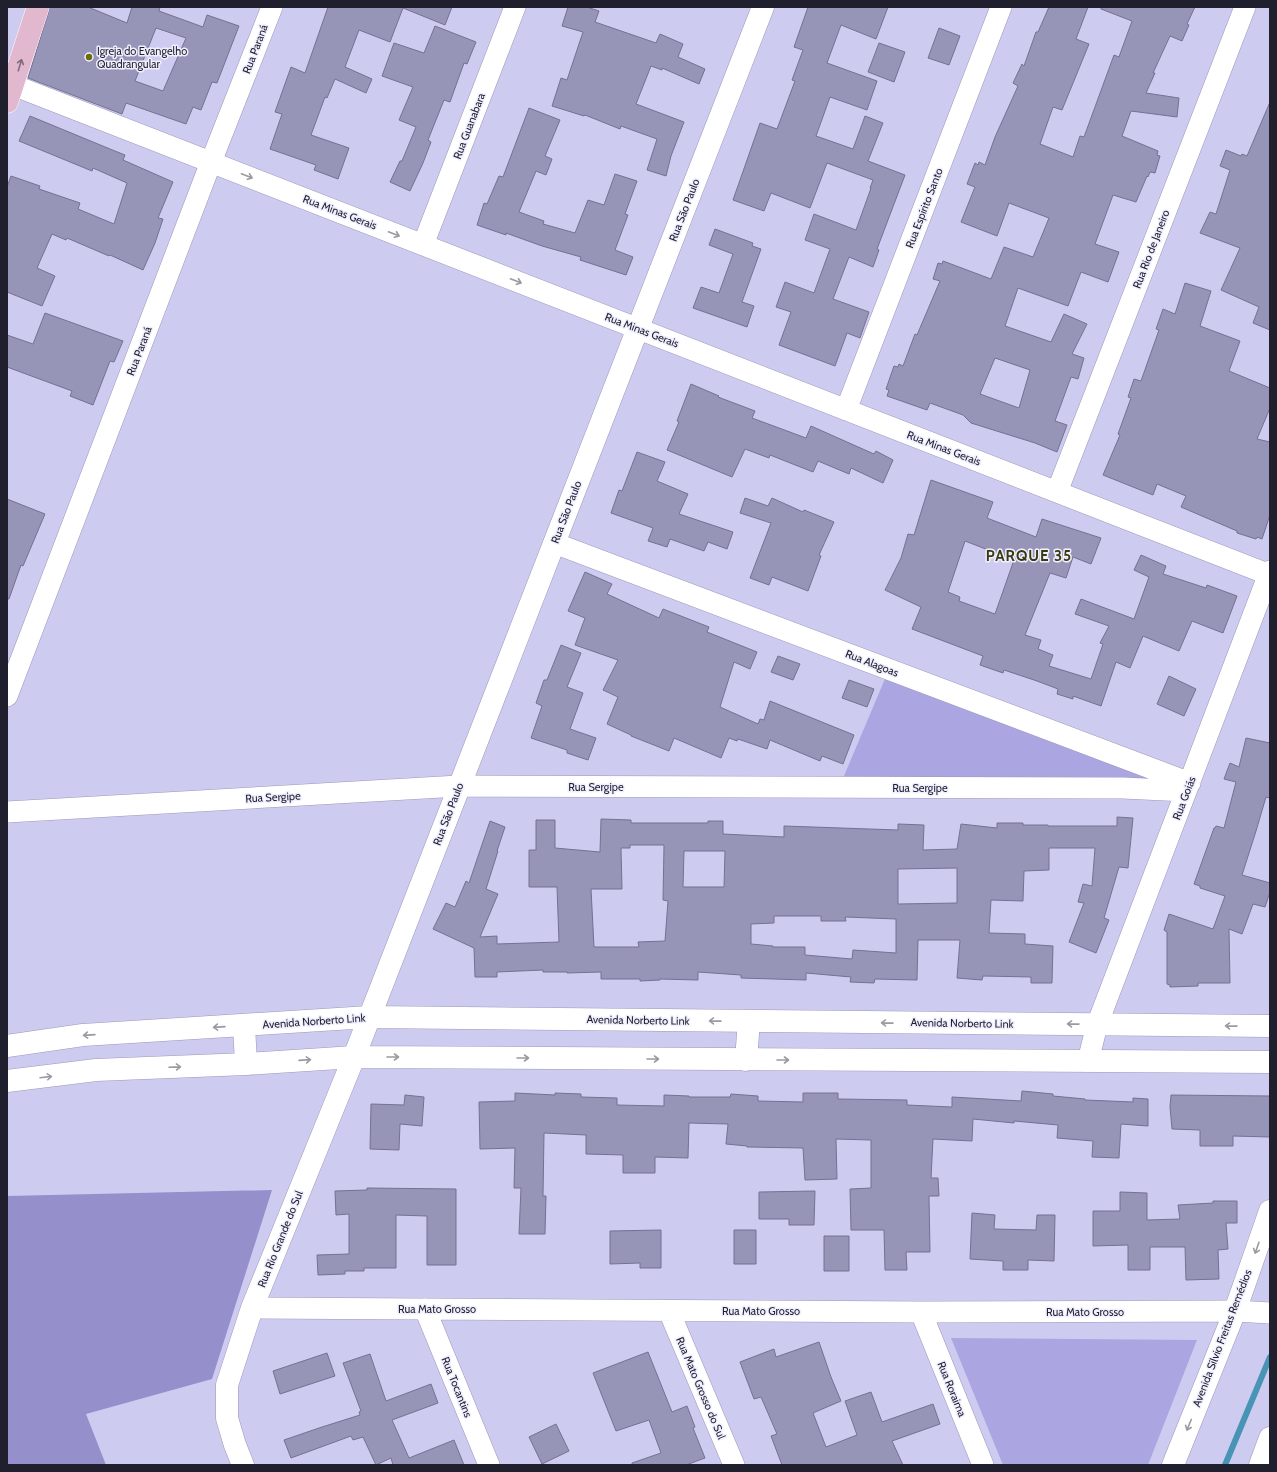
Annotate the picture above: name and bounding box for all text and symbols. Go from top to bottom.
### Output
street label: Rua Paraná [239,22,271,76]
place label: Igreja do Evangelho Quadrangular [97,44,187,71]
marker: Igreja do Evangelho Quadrangular [84,52,94,62]
one-way arrow [17,59,24,72]
street label: Rua Guanabara [450,90,488,161]
street label: Rua Espírito Santo [902,166,946,250]
one-way arrow [241,173,253,181]
street label: Rua São Paulo [666,177,702,243]
street label: Rua Minas Gerais [301,191,379,233]
street label: Rua Rio de Janeiro [1130,208,1172,290]
one-way arrow [388,230,400,238]
one-way arrow [509,277,521,285]
street label: Rua Minas Gerais [603,309,681,351]
street label: Rua Paraná [123,324,155,378]
street label: Rua Minas Gerais [905,427,983,469]
street label: Rua São Paulo [548,479,584,545]
district label: PARQUE 35 [986,547,1072,565]
street label: Rua Alagoas [843,646,901,680]
street label: Rua Goiás [1169,774,1199,822]
street label: Rua Sergipe [568,780,624,794]
street label: Rua São Paulo [430,781,466,847]
street label: Rua Sergipe [892,781,948,795]
street label: Rua Sergipe [245,789,301,805]
street label: Avenida Norberto Link [262,1010,366,1032]
street label: Avenida Norberto Link [586,1012,690,1028]
street label: Avenida Norberto Link [910,1015,1014,1031]
one-way arrow [709,1017,722,1025]
one-way arrow [881,1019,894,1026]
one-way arrow [1067,1020,1080,1028]
one-way arrow [1225,1022,1238,1030]
one-way arrow [212,1023,225,1030]
one-way arrow [83,1031,96,1038]
one-way arrow [386,1053,399,1061]
one-way arrow [516,1054,529,1062]
one-way arrow [646,1055,659,1063]
one-way arrow [776,1056,789,1064]
one-way arrow [298,1057,311,1064]
one-way arrow [168,1064,181,1071]
one-way arrow [39,1073,52,1080]
street label: Rua Rio Grande do Sul [254,1188,306,1289]
one-way arrow [1253,1241,1260,1254]
street label: Avenida Sílvio Freitas Remédios [1189,1267,1255,1409]
street label: Rua Mato Grosso [398,1302,476,1316]
street label: Rua Mato Grosso [722,1304,800,1318]
street label: Rua Mato Grosso [1046,1305,1124,1319]
street label: Rua Mato Grosso do Sul [673,1335,729,1442]
street label: Rua Tocantins [438,1355,476,1420]
street label: Rua Roraima [935,1359,970,1419]
one-way arrow [1184,1419,1192,1431]

